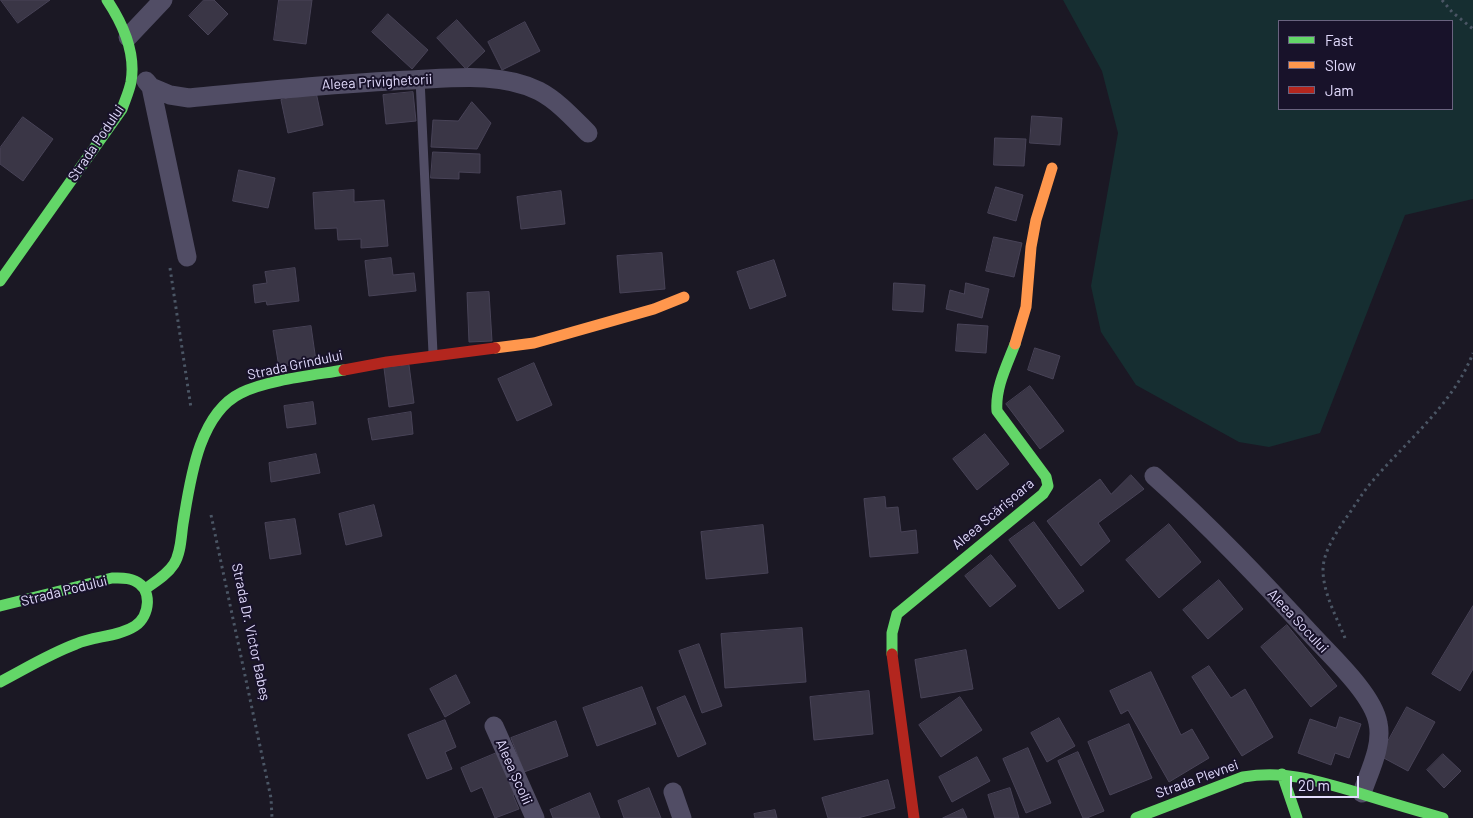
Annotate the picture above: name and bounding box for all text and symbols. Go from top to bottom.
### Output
legend [1278,20,1453,110]
text: Fast [1325,31,1353,49]
text: Slow [1325,56,1356,74]
street label: Aleea Privighetorii [321,71,433,93]
text: Jam [1325,81,1354,99]
street label: Strada Podului [64,102,128,184]
street label: Strada Grindului [246,347,344,383]
street label: Aleea Scărișoara [949,475,1037,553]
street label: Strada Dr. Victor Babeș [228,562,274,702]
street label: Strada Podului [19,572,109,610]
street label: Aleea Socului [1264,586,1332,656]
street label: Aleea Școlii [492,737,536,807]
street label: Strada Plevnei [1153,756,1241,802]
scale bar [1293,766,1362,798]
text: 20 m [1298,776,1330,794]

